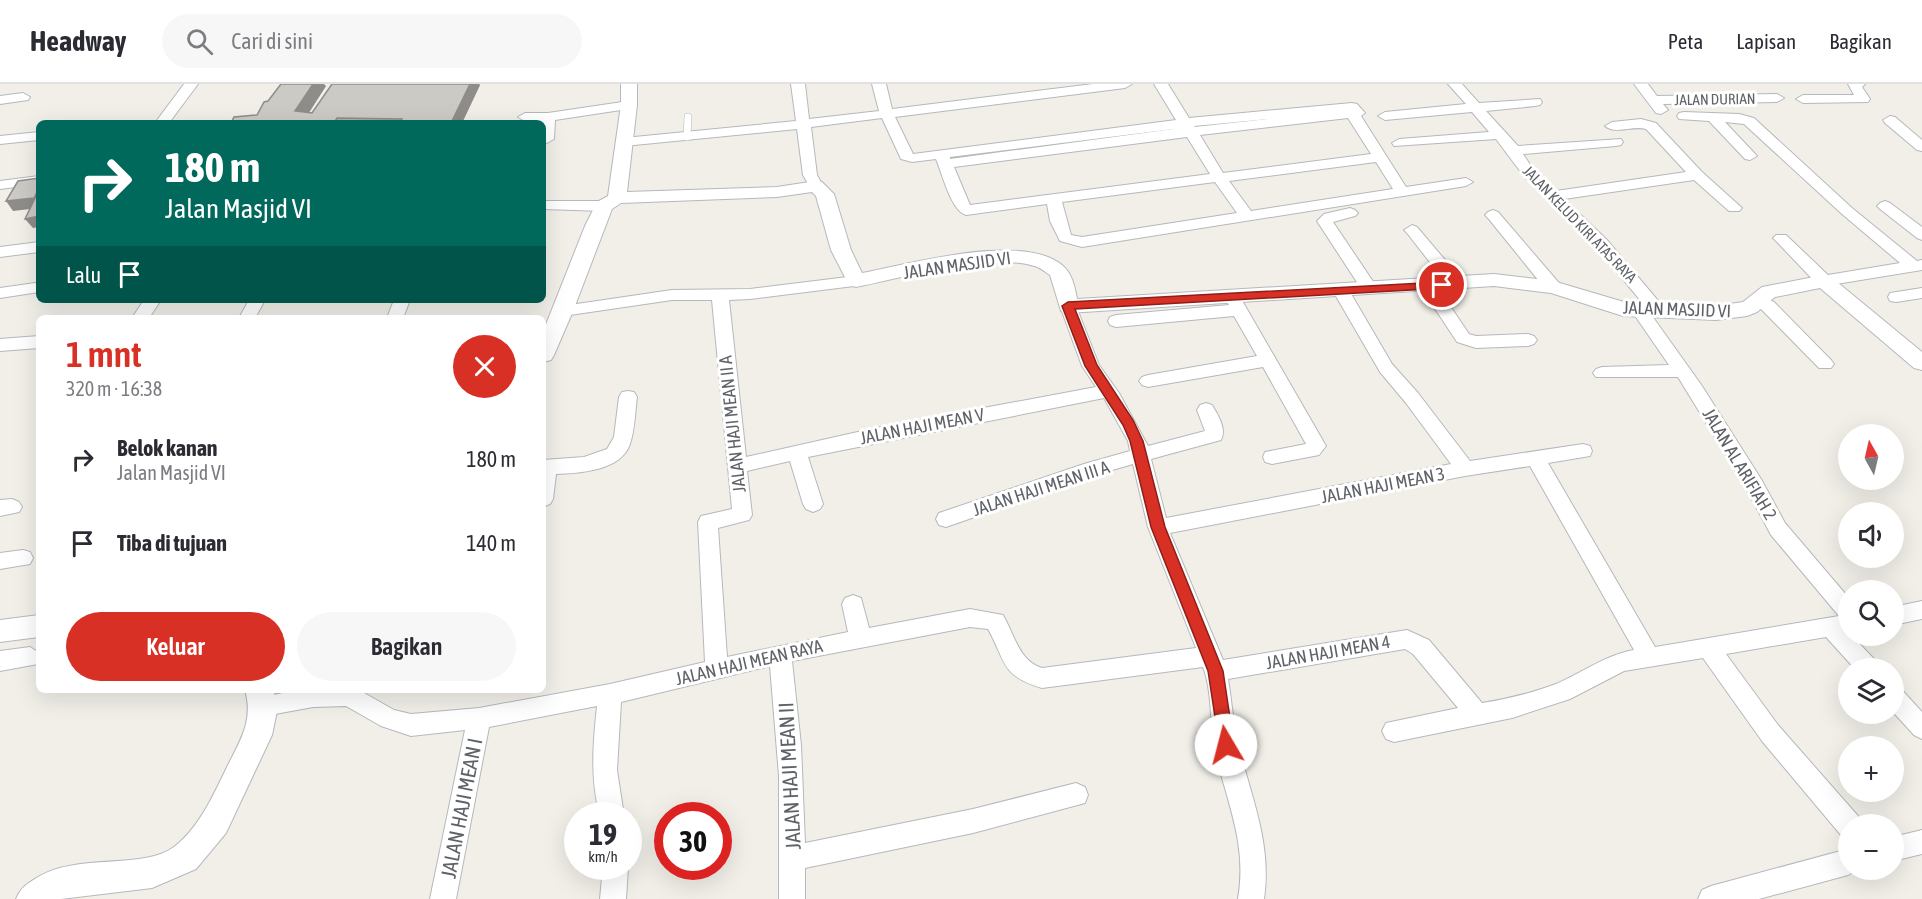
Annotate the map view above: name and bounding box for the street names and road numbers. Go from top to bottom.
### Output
street label: JALAN DURIAN [1674,90,1756,108]
street label: JALAN KELUD KIRI ATAS RAYA [1520,162,1641,286]
street label: JALAN MASJID VI [902,247,1012,283]
street label: JALAN MASJID VI [1623,297,1731,321]
street label: JALAN HAJI MEAN II A [714,354,750,494]
street label: JALAN HAJI MEAN V [858,404,986,448]
street label: JALAN AL ARIFIAH 2 [1699,405,1781,523]
street label: JALAN HAJI MEAN III A [970,456,1112,520]
street label: JALAN HAJI MEAN 3 [1319,463,1447,507]
street label: JALAN HAJI MEAN 4 [1264,631,1392,673]
street label: JALAN HAJI MEAN RAYA [674,635,825,689]
street label: JALAN HAJI MEAN II [773,702,805,850]
street label: JALAN HAJI MEAN I [436,736,486,880]

